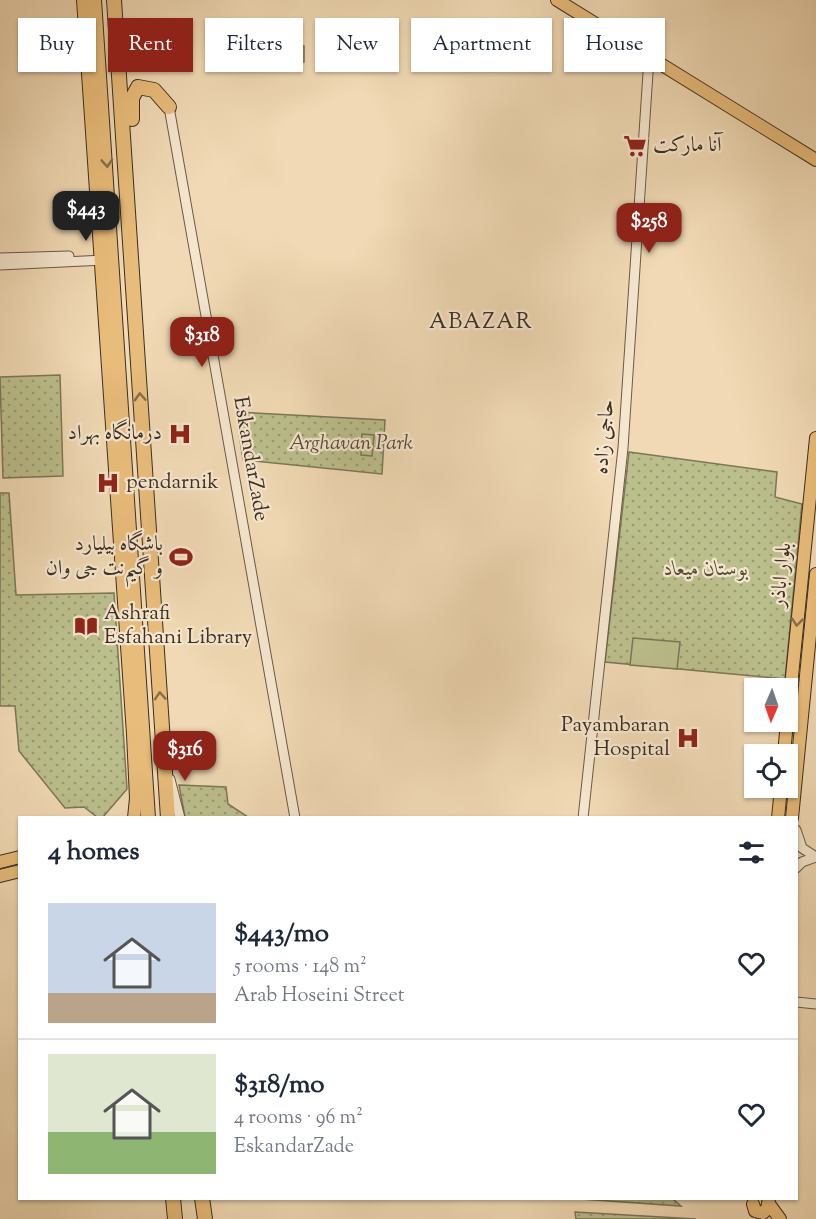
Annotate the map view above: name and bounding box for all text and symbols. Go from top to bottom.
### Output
chip: Buy [18,18,96,72]
chip: Rent [108,18,193,72]
chip: Filters [205,18,303,72]
chip: New [315,18,399,72]
chip: Apartment [411,18,552,72]
chip: House [564,18,665,72]
place label: آنا مارکت [653,131,724,161]
supermarket icon: آنا مارکت [622,133,648,159]
one-way arrow [100,159,113,168]
pin: $443 [50,191,122,242]
text: $443 [67,196,105,225]
pin: $258 [613,203,685,254]
text: $258 [631,208,667,237]
district label: ABAZAR [429,307,533,339]
pin: $318 [166,317,238,368]
text: $318 [184,322,220,351]
one-way arrow [133,392,146,401]
street label: EskandarZade [224,394,276,524]
street label: حاجی زاده [587,398,623,476]
place label: درمانگاه بهراد [68,419,162,449]
hospital icon: درمانگاه بهراد [167,421,193,447]
park label: Arghavan Park [289,429,414,459]
place label: pendarnik [126,468,219,498]
hospital icon: pendarnik [95,470,121,496]
place label: باشگاه بیلیارد و گیم‌نت جی وان [46,530,163,588]
street label: بلوار اباذر [763,541,800,611]
sports icon: باشگاه بیلیارد و گیم‌نت جی وان [168,544,194,570]
park label: بوستان میعاد [664,555,748,585]
place label: Ashrafi Esfahani Library [104,599,253,653]
library icon: Ashrafi Esfahani Library [73,613,99,639]
one-way arrow [791,617,804,626]
north arrow [744,678,798,732]
map controls [744,678,798,798]
one-way arrow [153,692,166,701]
place label: Payambaran Hospital [561,711,670,765]
hospital icon: Payambaran Hospital [675,725,701,751]
pin: $316 [149,731,221,782]
text: $316 [167,736,203,765]
button: locate [744,744,798,798]
text: 4 homes [48,834,139,871]
icon: filters [735,836,768,869]
text: $443/mo [234,916,329,953]
icon: home [96,927,168,999]
icon: heart [735,947,768,980]
text: 5 rooms · 148 m² [234,953,367,982]
text: Arab Hoseini Street [234,982,405,1011]
text: $318/mo [234,1067,324,1104]
icon: home [96,1078,168,1150]
icon: heart [735,1098,768,1131]
text: 4 rooms · 96 m² [234,1104,363,1133]
text: EskandarZade [234,1133,354,1162]

